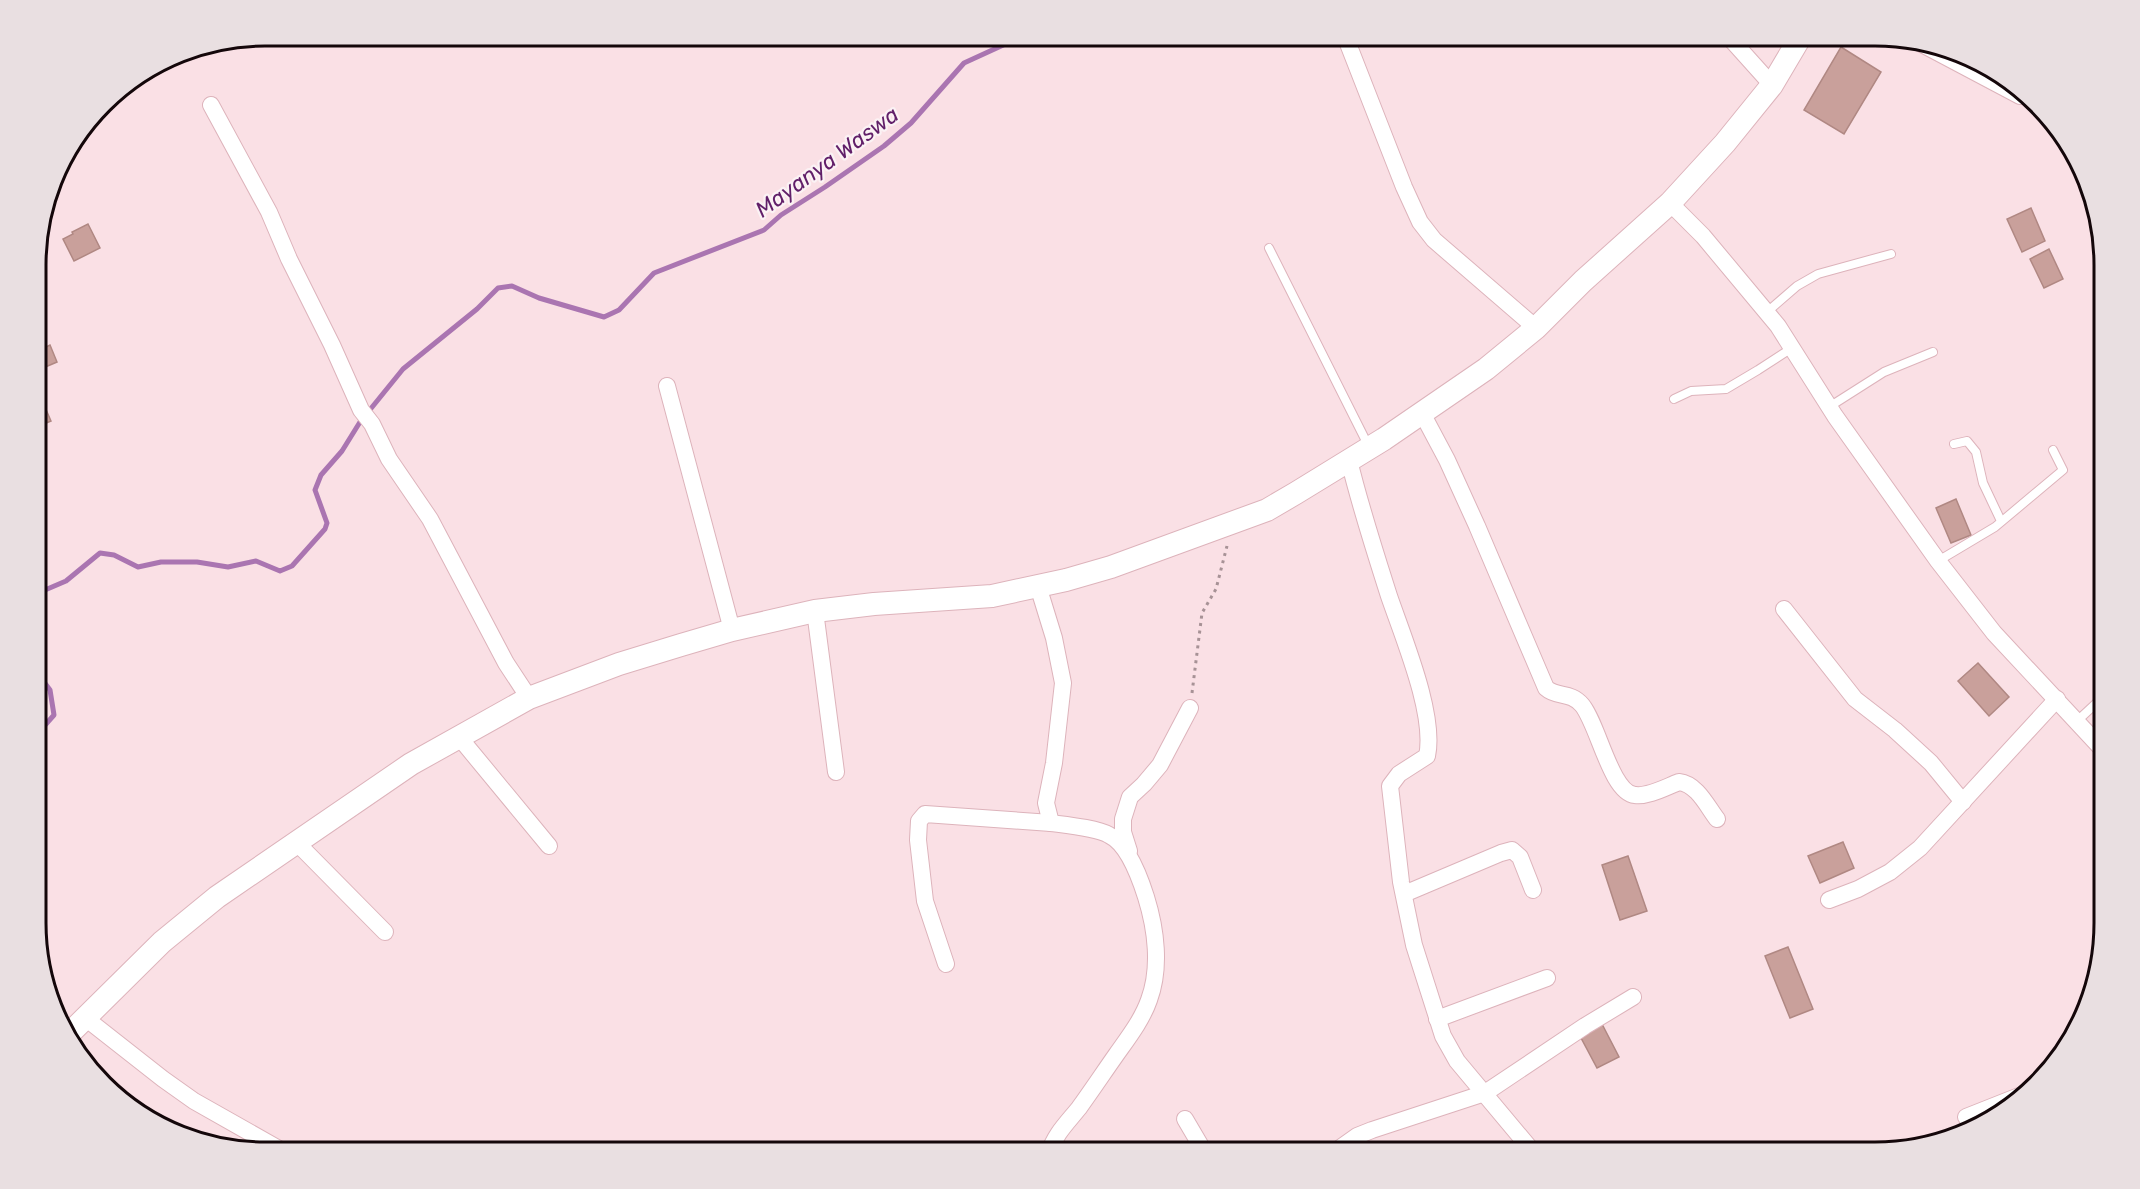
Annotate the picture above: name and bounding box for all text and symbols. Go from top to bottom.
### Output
water label: Mayanya Waswa [750,101,904,223]

